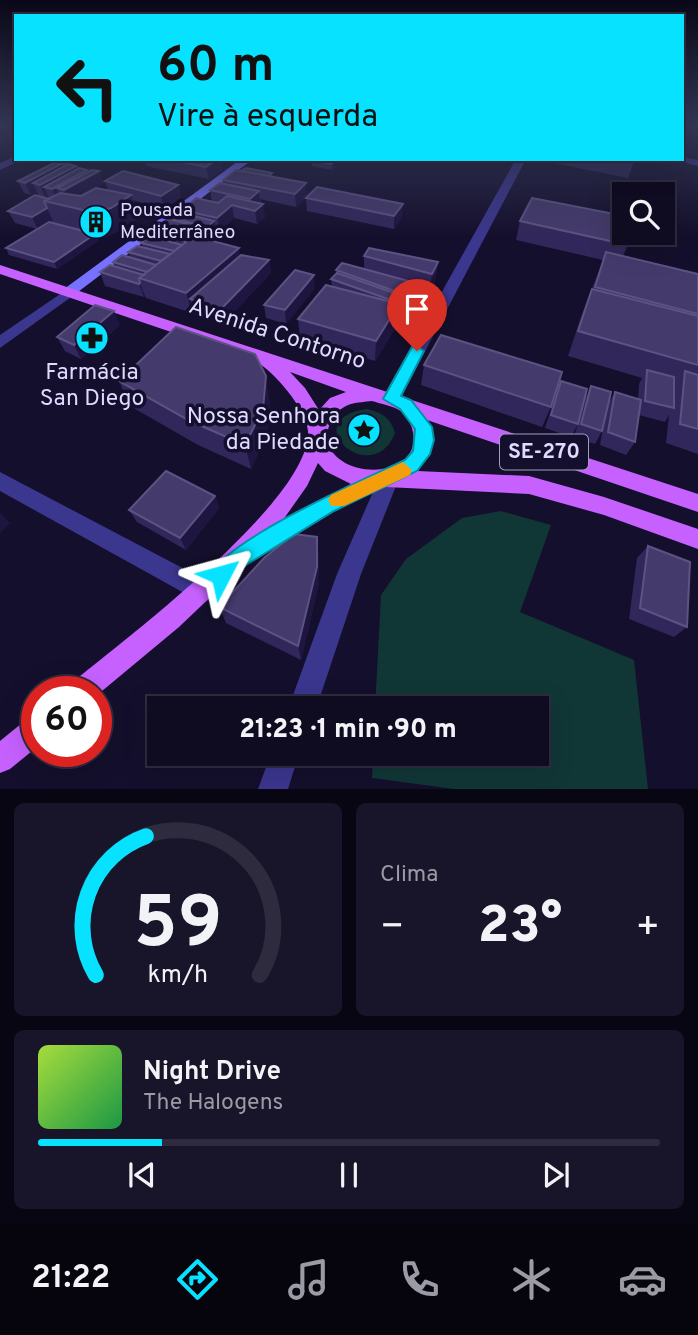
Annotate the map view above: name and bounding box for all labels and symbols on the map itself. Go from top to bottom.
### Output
place label: Pousada Mediterrâneo [120,199,235,245]
building icon: Pousada Mediterrâneo [77,203,115,241]
pin [387,279,447,351]
street label: Avenida Contorno [185,293,369,377]
pharmacy icon: Farmácia San Diego [73,319,111,357]
place label: Farmácia San Diego [40,359,144,414]
place label: Nossa Senhora da Piedade [187,403,340,458]
place icon: Nossa Senhora da Piedade [345,411,383,449]
road number: SE-270 [500,434,588,470]
position arrow [184,538,258,612]
speed limit sign: 60 [21,676,112,767]

